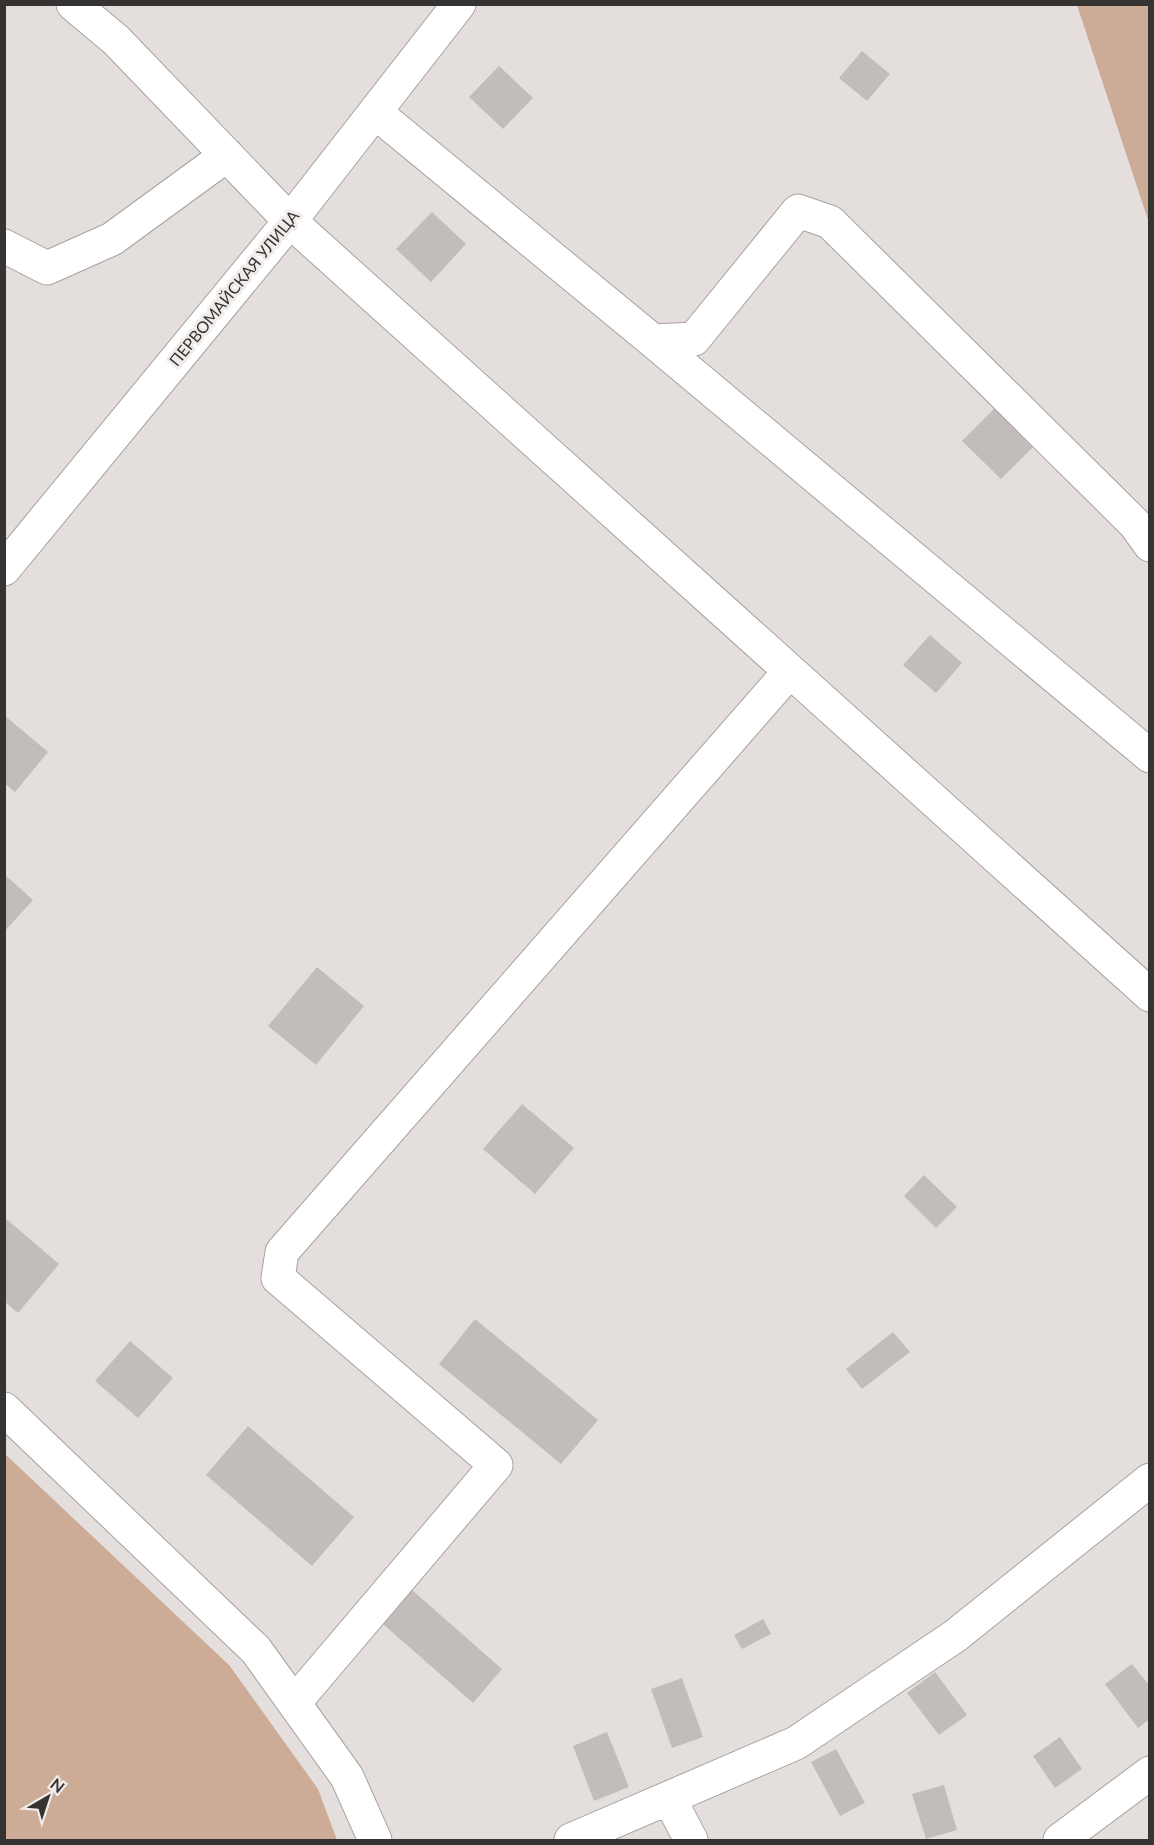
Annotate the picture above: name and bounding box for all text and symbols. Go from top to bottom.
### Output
street label: ПЕРВОМАЙСКАЯ УЛИЦА [165,206,302,369]
north arrow [18,1767,78,1827]
text: N [47,1774,69,1796]

